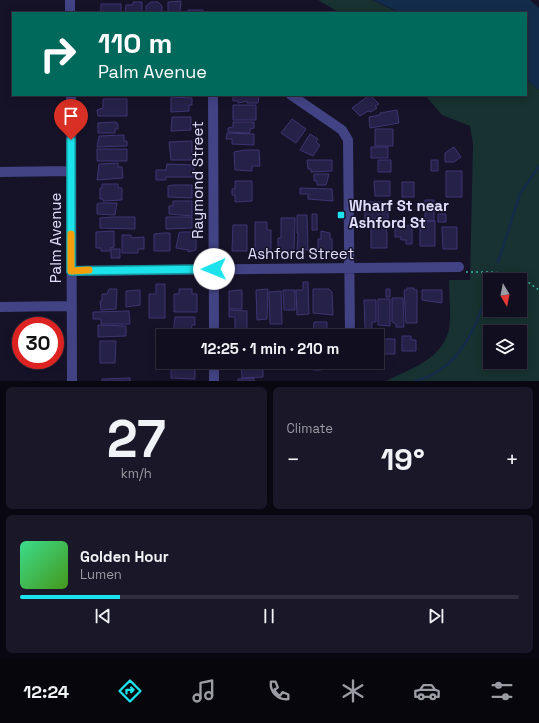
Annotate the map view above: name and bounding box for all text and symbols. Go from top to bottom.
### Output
text: 110 m [98,25,172,61]
icon: right [32,28,84,80]
text: Palm Avenue [98,60,207,83]
pin [54,99,88,140]
icon: arrive [60,105,82,127]
street label: Raymond Street [188,121,207,239]
street label: Palm Avenue [46,193,65,283]
place label: Wharf St near Ashford St [349,196,449,232]
marker: Wharf St near Ashford St [336,210,346,220]
street label: Ashford Street [248,244,354,263]
position arrow [193,248,235,290]
north arrow [483,273,527,317]
map controls [483,273,527,369]
speed limit sign: 30 [12,317,64,369]
button: layers [483,325,527,369]
text: 12:25 · 1 min · 210 m [201,339,339,358]
text: 27 [107,406,166,472]
text: Climate [287,420,333,437]
text: 19° [381,440,425,479]
text: − [287,445,300,473]
text: + [505,445,519,473]
text: km/h [121,465,152,482]
text: Golden Hour [80,547,169,566]
text: Lumen [80,566,122,583]
icon: previous [92,605,114,627]
icon: pause [258,605,280,627]
icon: next [425,605,447,627]
icon: directions [116,677,144,705]
icon: music [190,677,218,705]
icon: phone [265,677,293,705]
icon: climate [339,677,367,705]
icon: car [413,677,441,705]
icon: filters [488,677,516,705]
text: 12:24 [23,680,69,703]

